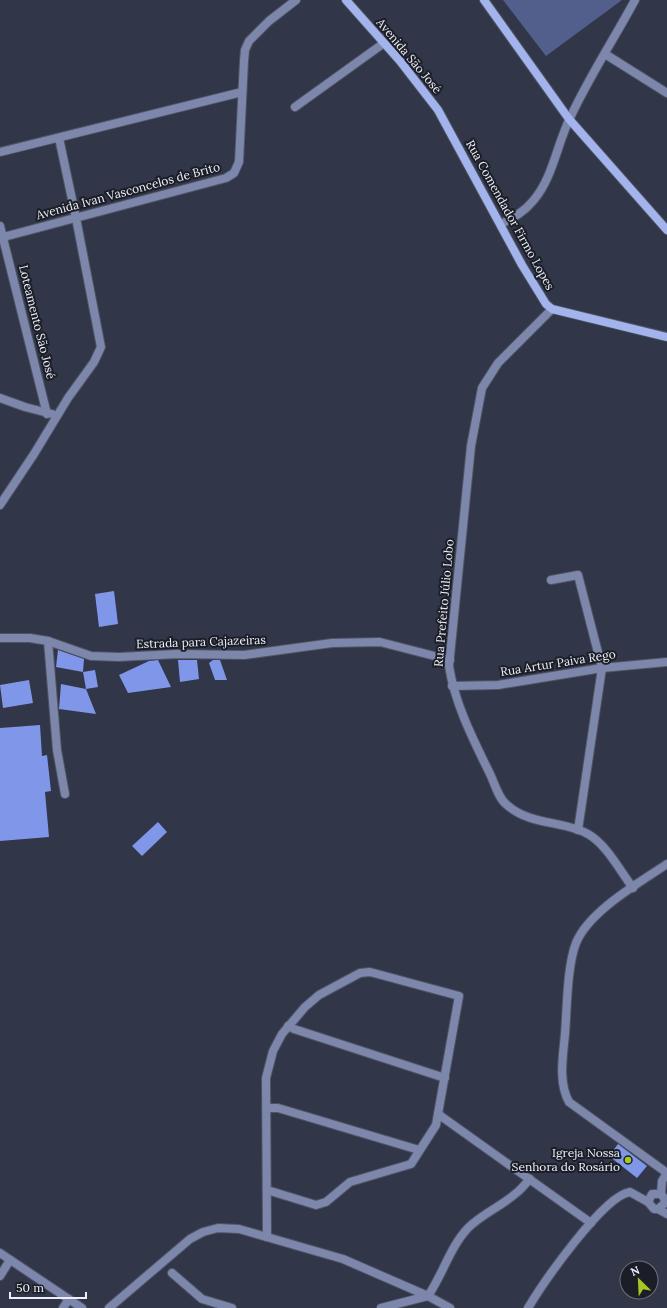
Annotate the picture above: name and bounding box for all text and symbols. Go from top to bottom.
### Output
street label: Avenida São José [373,14,446,97]
street label: Rua Comendador Firmo Lopes [463,137,558,293]
street label: Avenida Ivan Vasconcelos de Brito [33,159,221,223]
street label: Loteamento São José [16,263,59,381]
street label: Rua Prefeito Júlio Lobo [430,538,457,667]
street label: Estrada para Cajazeiras [136,632,267,651]
street label: Rua Artur Paiva Rego [499,646,617,679]
place label: Igreja Nossa Senhora do Rosário [512,1145,620,1174]
marker: Igreja Nossa Senhora do Rosário [623,1155,633,1165]
north arrow [619,1260,659,1300]
text: N [628,1263,642,1279]
scale bar [10,1274,86,1300]
text: 50 m [16,1280,44,1295]

